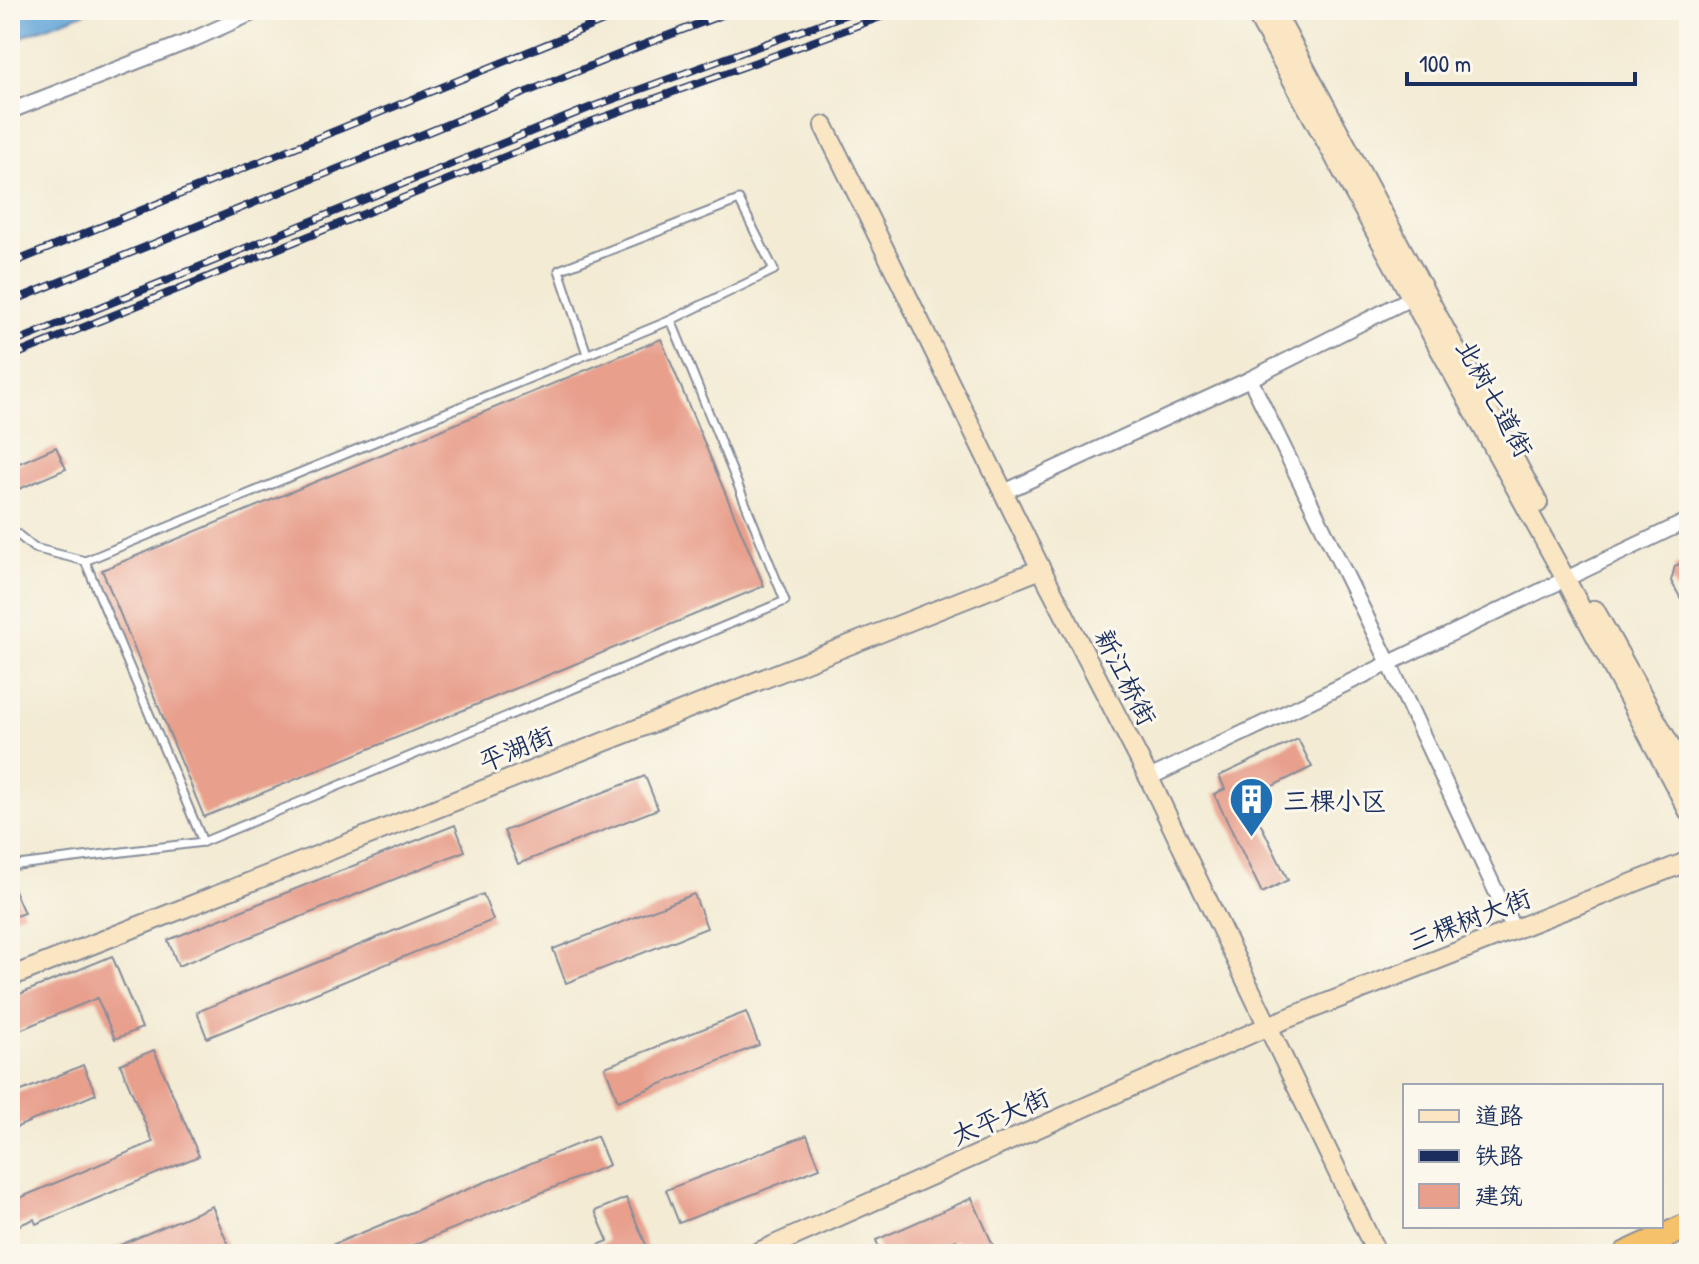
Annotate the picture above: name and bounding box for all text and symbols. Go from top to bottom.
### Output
scale bar [1407,36,1635,86]
text: 100 m [1419,47,1471,79]
street label: 北树七道街 [1448,333,1542,463]
street label: 新江桥街 [1087,623,1165,731]
street label: 平湖街 [473,717,559,779]
building icon: 三棵小区 [1228,776,1276,839]
place label: 三棵小区 [1283,783,1387,818]
street label: 三棵树大街 [1402,879,1536,959]
street label: 太平大街 [945,1079,1055,1153]
legend [1403,1084,1663,1228]
text: 道路 [1475,1099,1523,1131]
text: 铁路 [1475,1139,1523,1171]
text: 建筑 [1475,1179,1523,1211]

